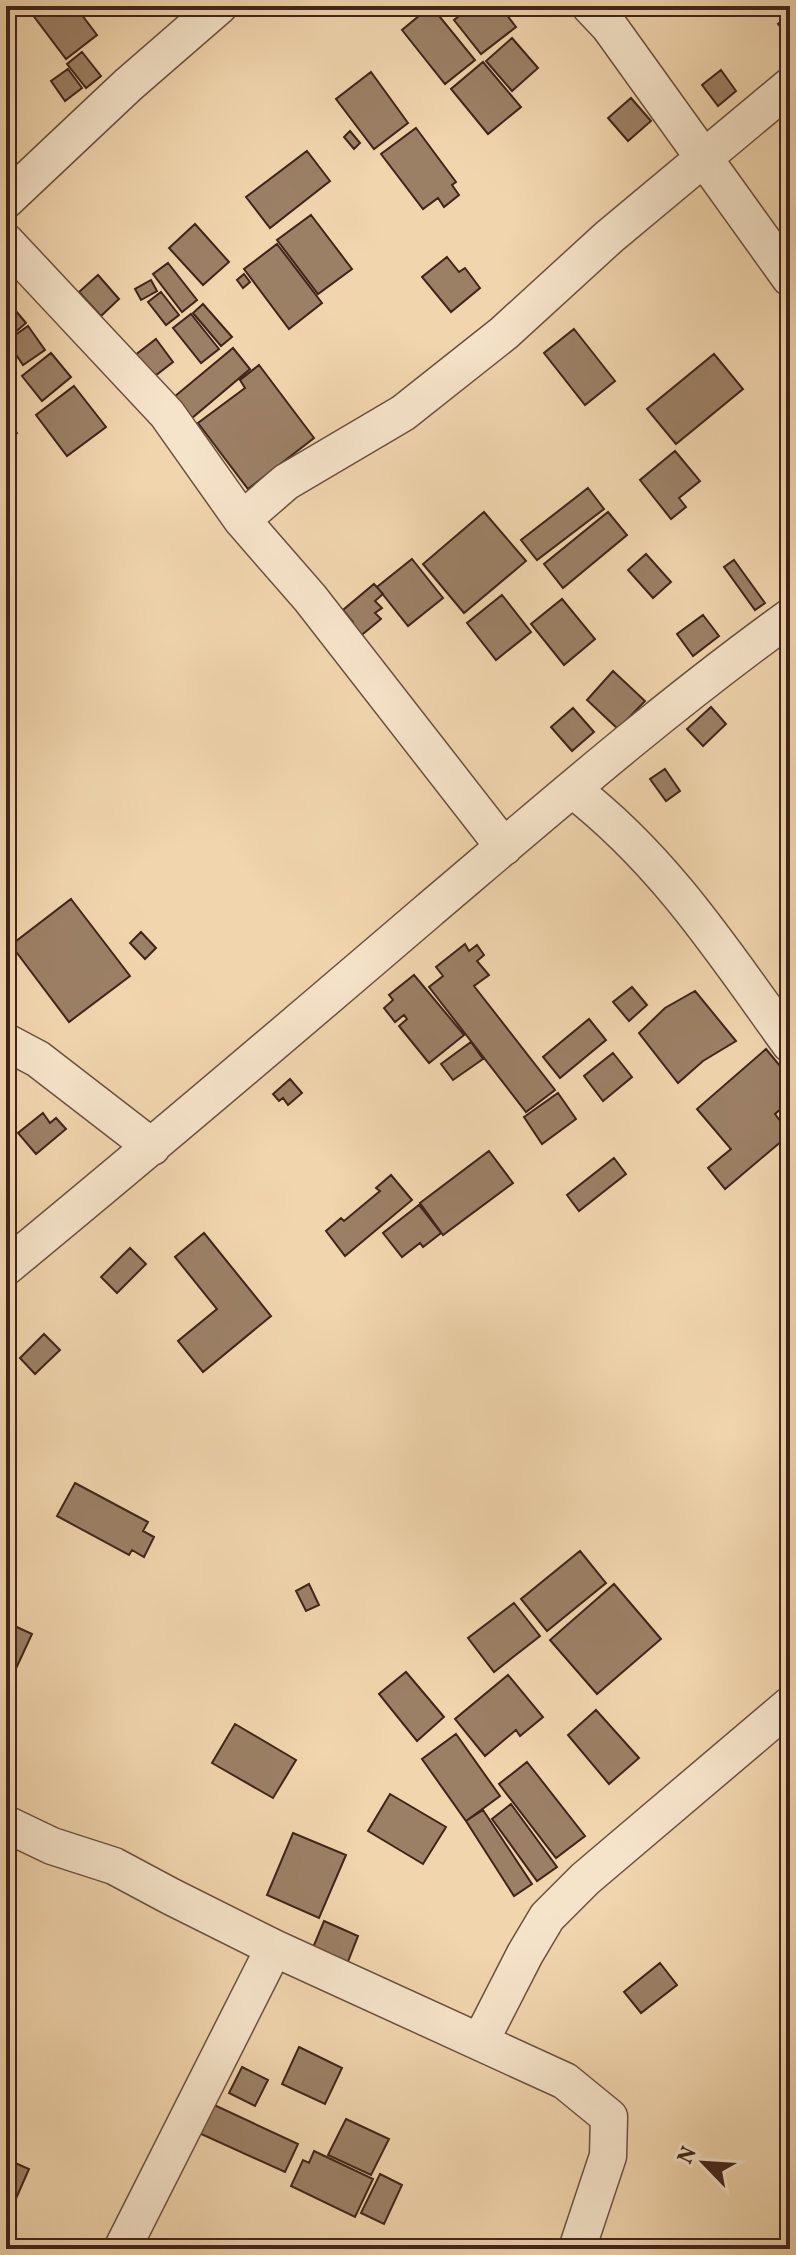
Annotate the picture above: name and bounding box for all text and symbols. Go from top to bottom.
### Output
north arrow [664,2123,744,2203]
text: N [671,2142,706,2169]

